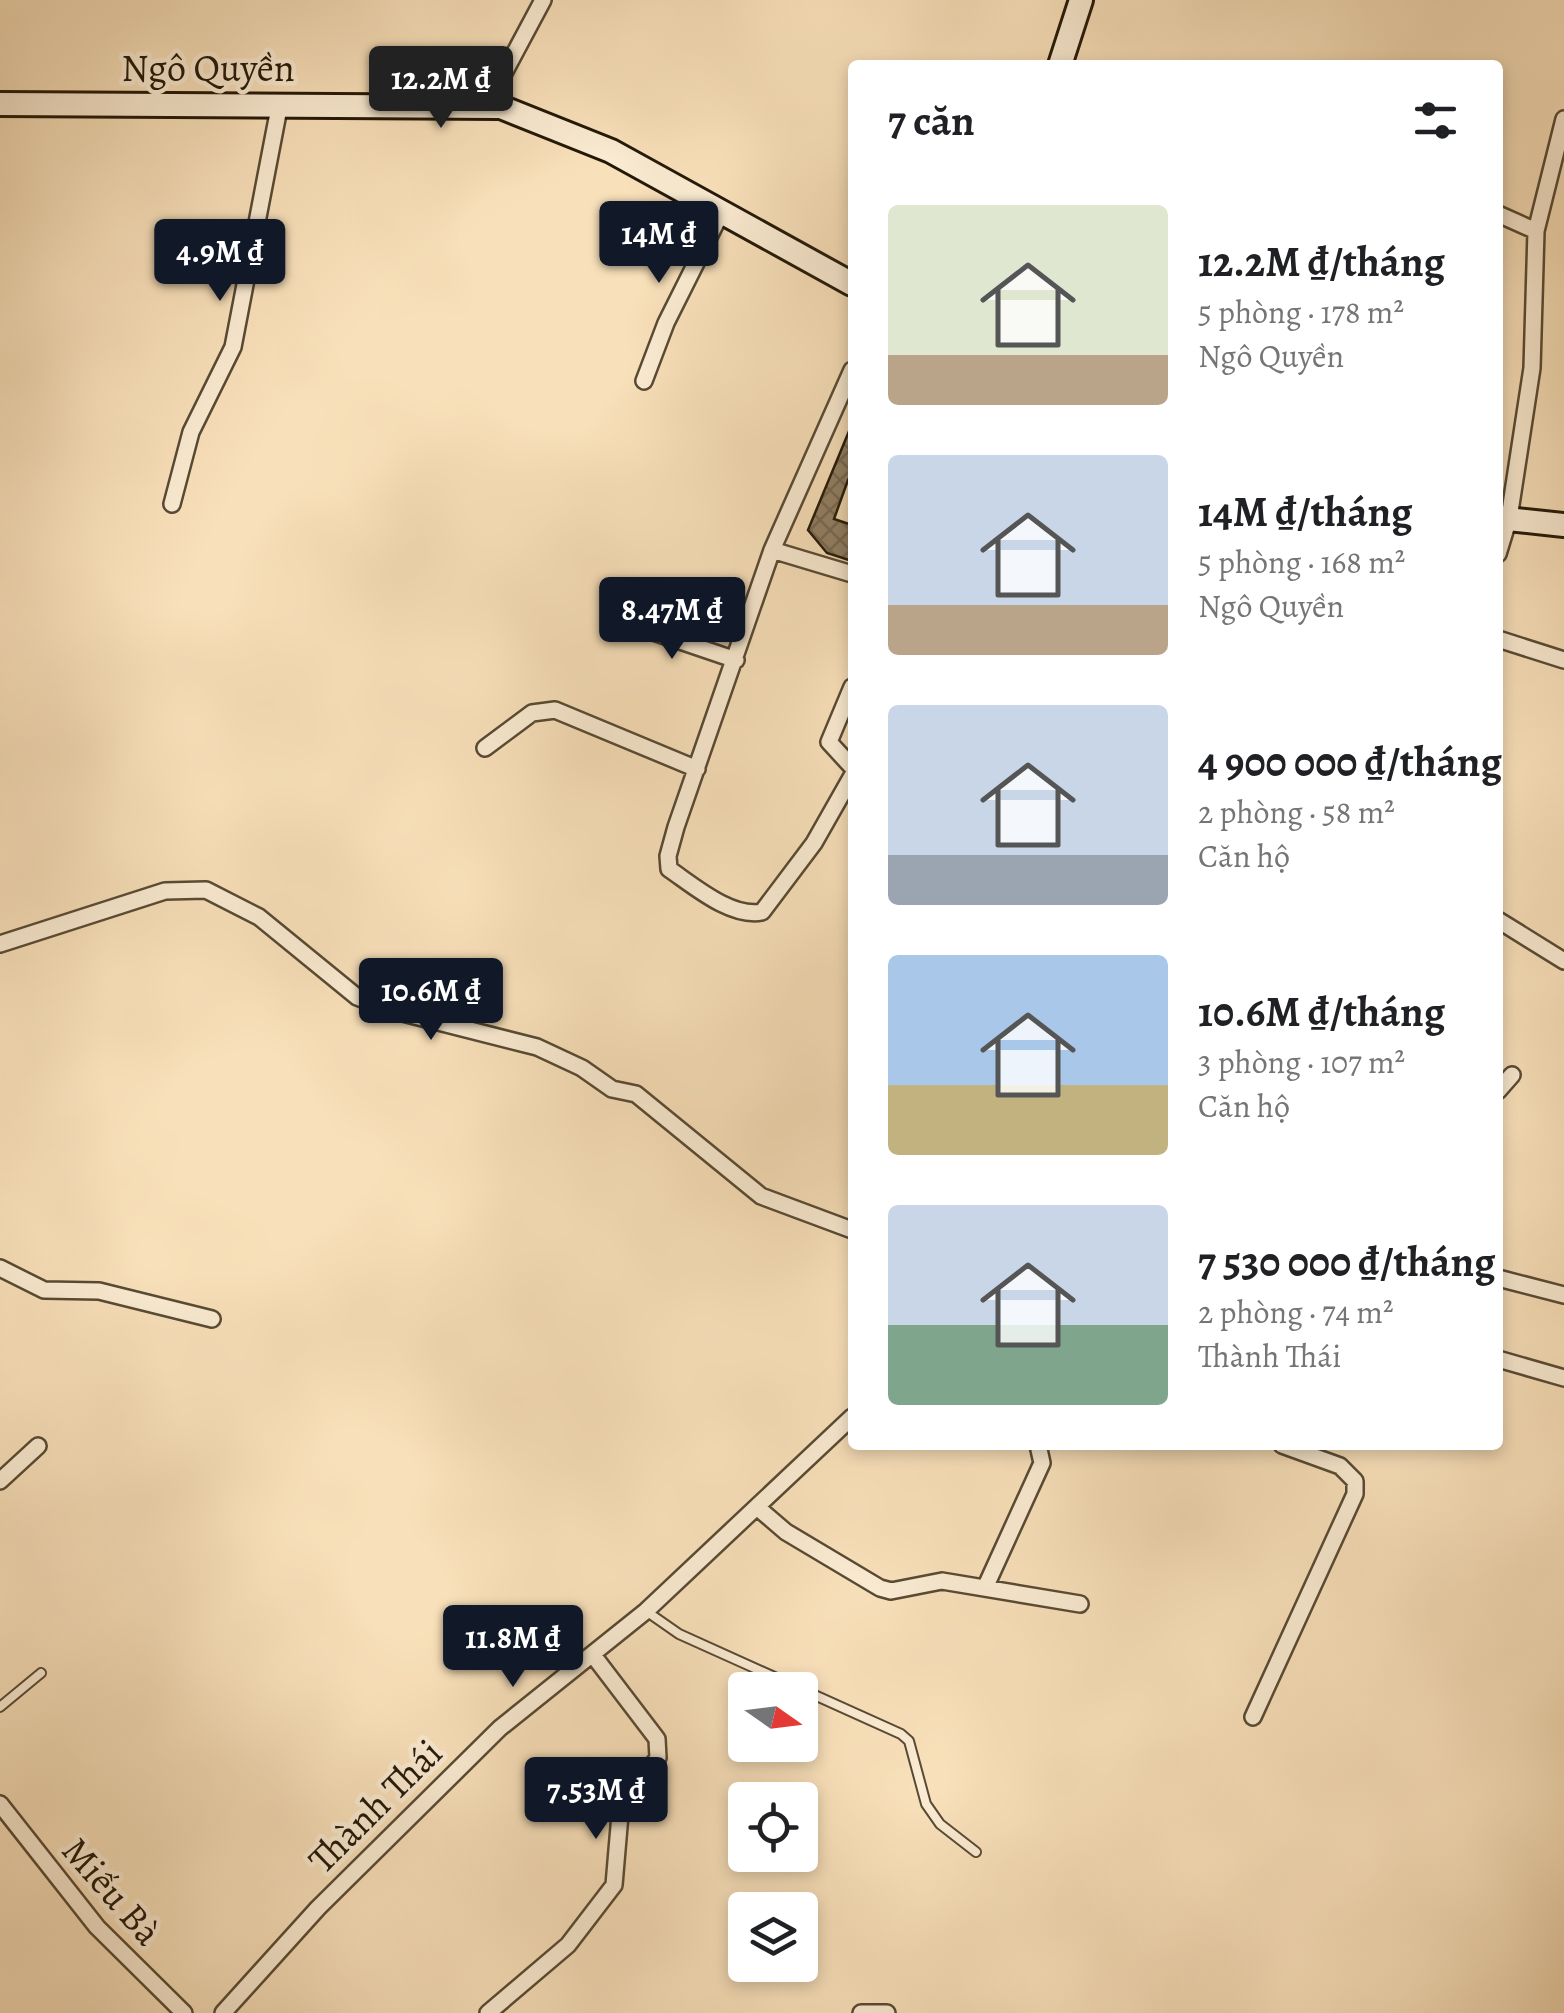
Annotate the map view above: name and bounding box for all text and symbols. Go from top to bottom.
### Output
street label: Ngô Quyền [121,42,295,94]
pin: 12.2M ₫ [349,46,533,131]
text: 12.2M ₫ [391,56,491,100]
text: 7 căn [888,92,975,149]
icon: filters [1408,93,1463,148]
pin: 14M ₫ [589,201,729,286]
text: 14M ₫ [621,211,697,255]
pin: 4.9M ₫ [139,219,301,304]
text: 4.9M ₫ [176,229,264,273]
text: 12.2M ₫/tháng [1198,233,1445,290]
icon: home [968,245,1088,365]
text: 5 phòng · 178 m² [1198,290,1404,334]
text: Ngô Quyền [1198,334,1344,378]
text: 14M ₫/tháng [1198,483,1413,540]
icon: home [968,495,1088,615]
text: 5 phòng · 168 m² [1198,540,1405,584]
pin: 8.47M ₫ [580,577,764,662]
text: Ngô Quyền [1198,584,1344,628]
text: 8.47M ₫ [621,587,723,631]
text: 4 900 000 ₫/tháng [1198,733,1502,790]
icon: home [968,745,1088,865]
text: 2 phòng · 58 m² [1198,790,1395,834]
text: Căn hộ [1198,834,1290,878]
pin: 10.6M ₫ [339,958,523,1043]
text: 10.6M ₫ [381,968,481,1012]
text: 10.6M ₫/tháng [1198,983,1445,1040]
icon: home [968,995,1088,1115]
text: 3 phòng · 107 m² [1198,1040,1405,1084]
text: Căn hộ [1198,1084,1290,1128]
text: 7 530 000 ₫/tháng [1198,1233,1496,1290]
icon: home [968,1245,1088,1365]
text: 2 phòng · 74 m² [1198,1290,1393,1334]
text: Thành Thái [1198,1334,1341,1378]
pin: 11.8M ₫ [421,1605,605,1690]
text: 11.8M ₫ [465,1615,561,1659]
north arrow [728,1672,818,1762]
map controls [728,1672,818,1982]
street label: Thành Thái [297,1728,453,1884]
pin: 7.53M ₫ [504,1757,688,1842]
text: 7.53M ₫ [547,1767,645,1811]
button: locate [728,1782,818,1872]
street label: Miếu Bà [50,1826,174,1957]
button: layers [728,1892,818,1982]

